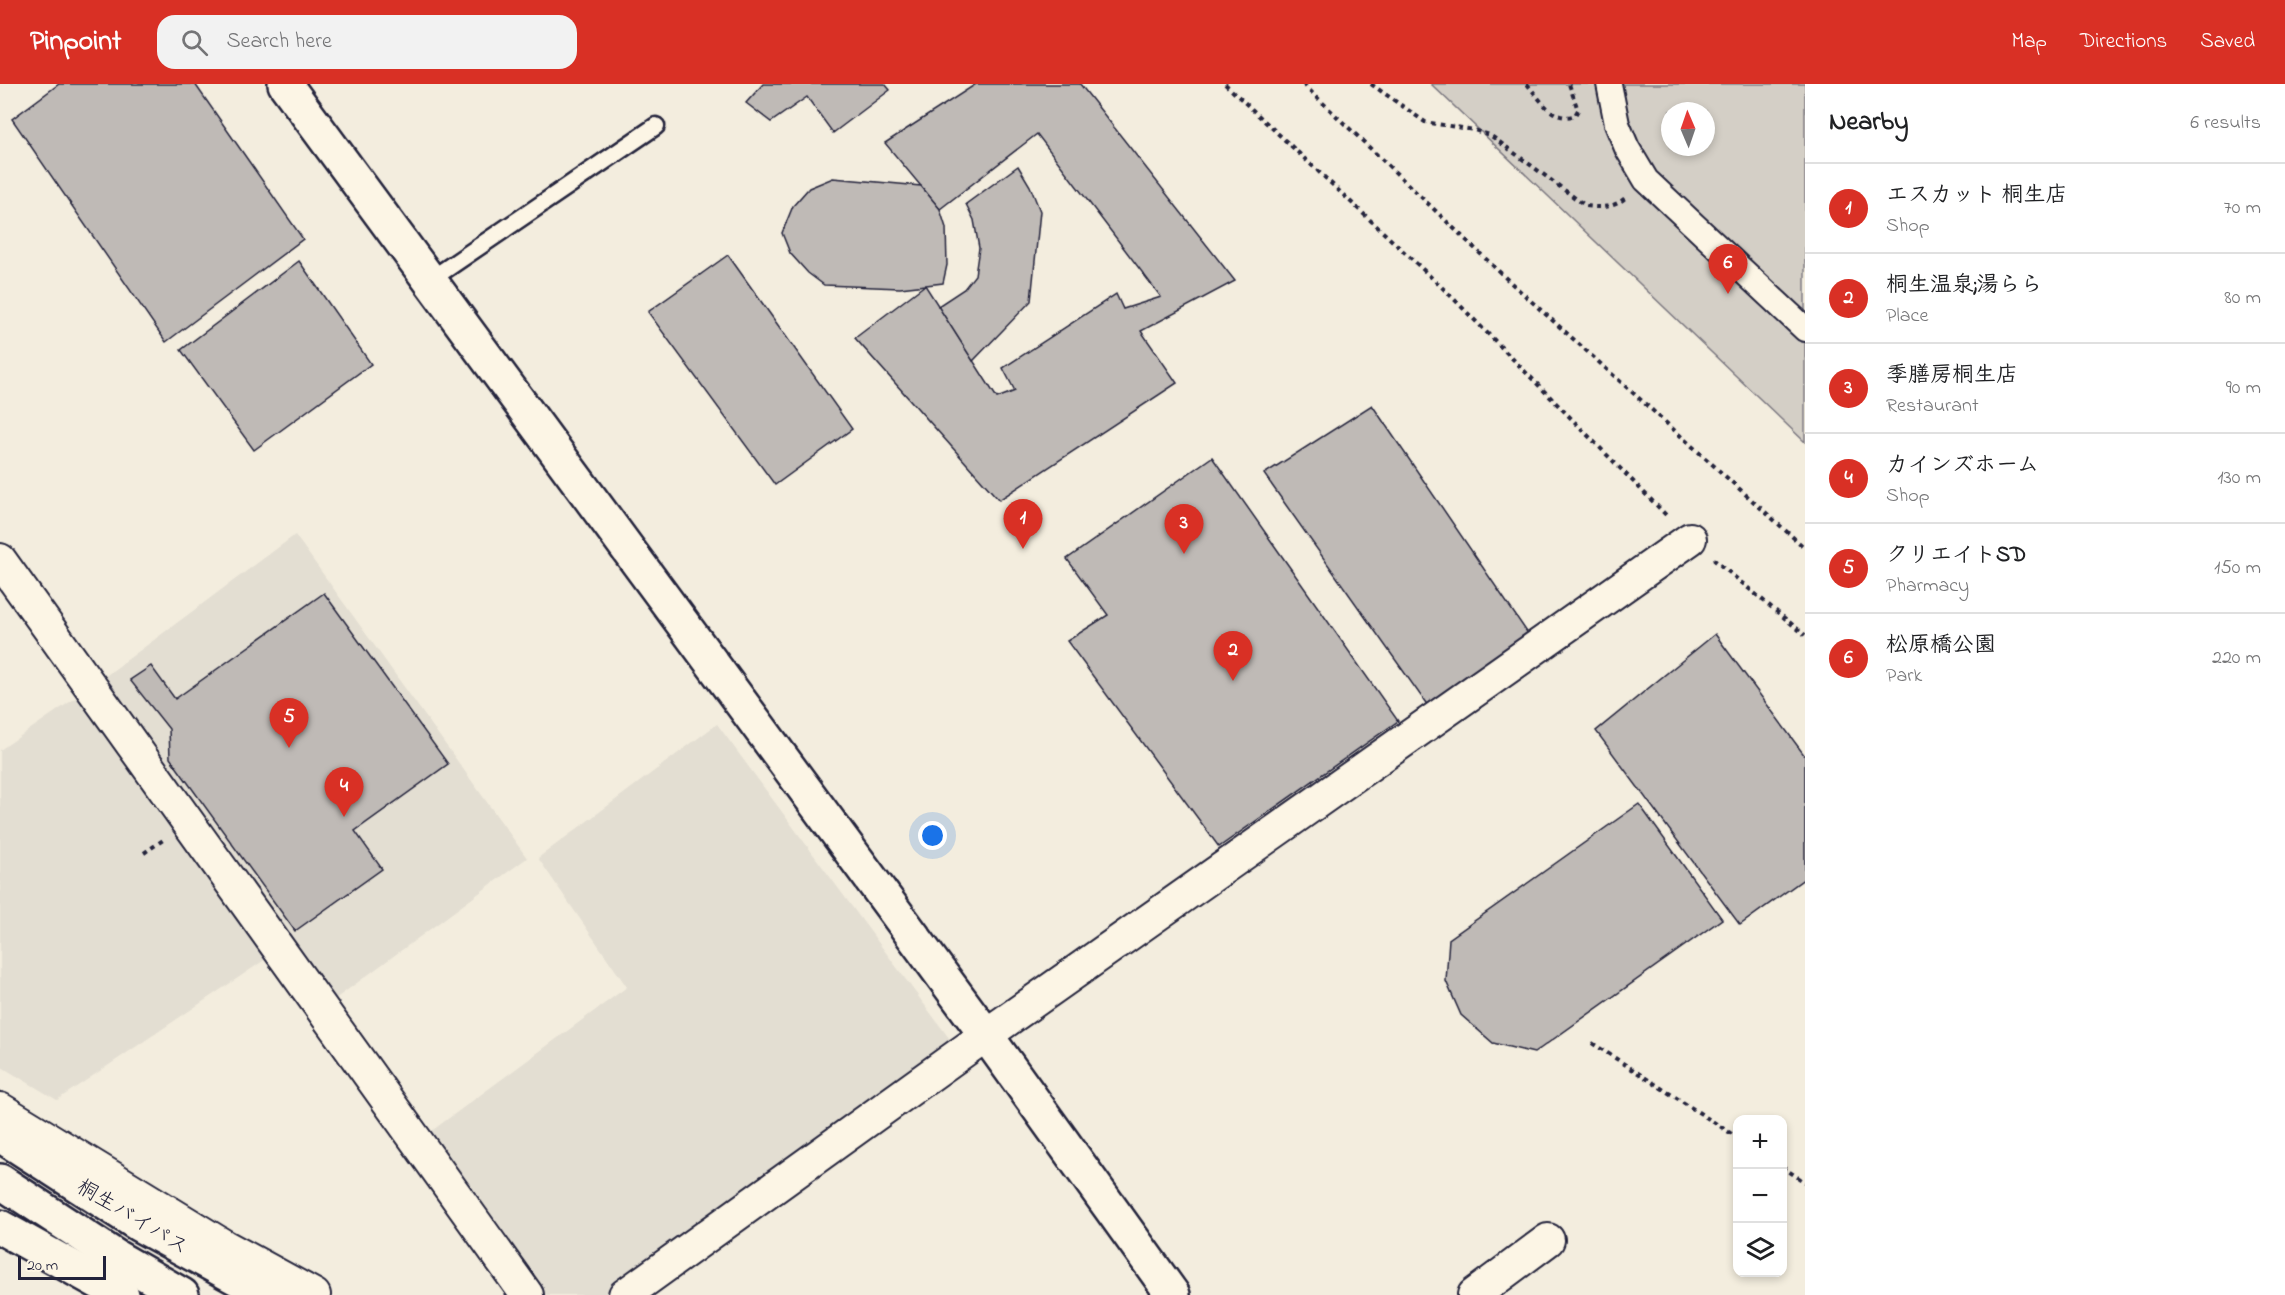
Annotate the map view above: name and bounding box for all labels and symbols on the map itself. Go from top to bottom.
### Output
north arrow [1661,102,1715,156]
pin: 6 [1708,244,1748,294]
pin: 1 [1004,500,1042,549]
pin: 3 [1164,504,1204,554]
pin: 2 [1214,632,1252,681]
pin: 5 [270,698,308,748]
pin: 4 [324,768,364,817]
your location [918,821,947,850]
street label: 桐生バイパス [70,1173,194,1263]
scale bar [18,1253,106,1280]

